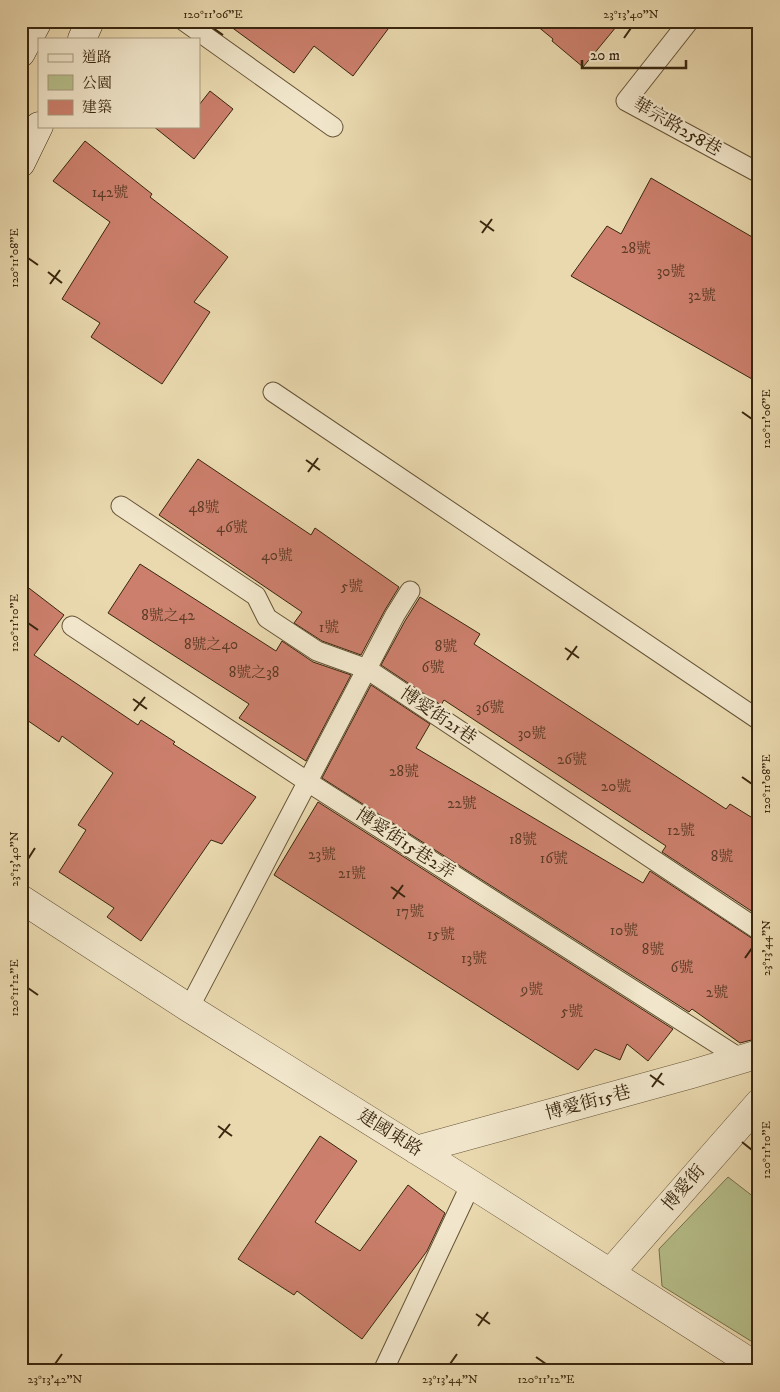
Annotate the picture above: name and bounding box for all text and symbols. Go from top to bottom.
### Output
text: 120°11'06"E [183,7,243,22]
text: 23°13'40"N [603,7,659,22]
legend [38,38,200,128]
scale bar [582,38,686,70]
text: 20 m [590,46,620,65]
text: 道路 [82,48,112,67]
text: 公園 [82,74,112,93]
street label: 華宗路258巷 [629,93,725,161]
text: 建築 [82,98,112,117]
house number: 142號 [92,183,128,202]
text: 120°11'08"E [7,228,22,288]
house number: 28號 [621,239,651,258]
house number: 30號 [657,262,685,281]
house number: 32號 [688,286,716,305]
text: 120°11'06"E [759,389,774,449]
house number: 48號 [188,498,220,517]
house number: 46號 [216,518,248,537]
house number: 40號 [261,546,293,565]
house number: 5號 [341,577,363,596]
text: 120°11'10"E [7,594,22,652]
house number: 8號之42 [141,606,195,625]
house number: 1號 [319,618,339,637]
house number: 8號之40 [184,635,238,654]
house number: 8號 [435,637,457,656]
house number: 6號 [422,658,444,677]
house number: 8號之38 [229,663,279,682]
street label: 博愛街21巷 [396,682,480,750]
house number: 36號 [476,698,504,717]
house number: 30號 [518,724,546,743]
house number: 26號 [557,750,587,769]
text: 120°11'08"E [759,754,774,814]
house number: 28號 [389,762,419,781]
house number: 20號 [601,777,631,796]
house number: 22號 [447,794,477,813]
street label: 博愛街15巷2弄 [351,804,459,884]
house number: 12號 [667,821,695,840]
house number: 18號 [509,830,537,849]
text: 23°13'40"N [7,831,22,887]
house number: 23號 [308,845,336,864]
house number: 8號 [711,847,733,866]
house number: 16號 [540,849,568,868]
house number: 21號 [338,864,366,883]
house number: 17號 [396,902,424,921]
text: 23°13'44"N [759,920,774,976]
house number: 10號 [610,921,638,940]
house number: 15號 [427,925,455,944]
house number: 8號 [642,940,664,959]
house number: 13號 [461,949,487,968]
house number: 6號 [671,958,693,977]
text: 120°11'12"E [7,959,22,1017]
house number: 9號 [520,980,543,999]
house number: 2號 [706,983,728,1002]
house number: 5號 [561,1002,583,1021]
street label: 博愛街15巷 [543,1081,633,1125]
street label: 建國東路 [354,1105,426,1161]
text: 120°11'10"E [759,1121,774,1179]
street label: 博愛街 [658,1160,710,1216]
text: 23°13'42"N [28,1372,83,1387]
text: 23°13'44"N [422,1372,478,1387]
text: 120°11'12"E [517,1372,575,1387]

